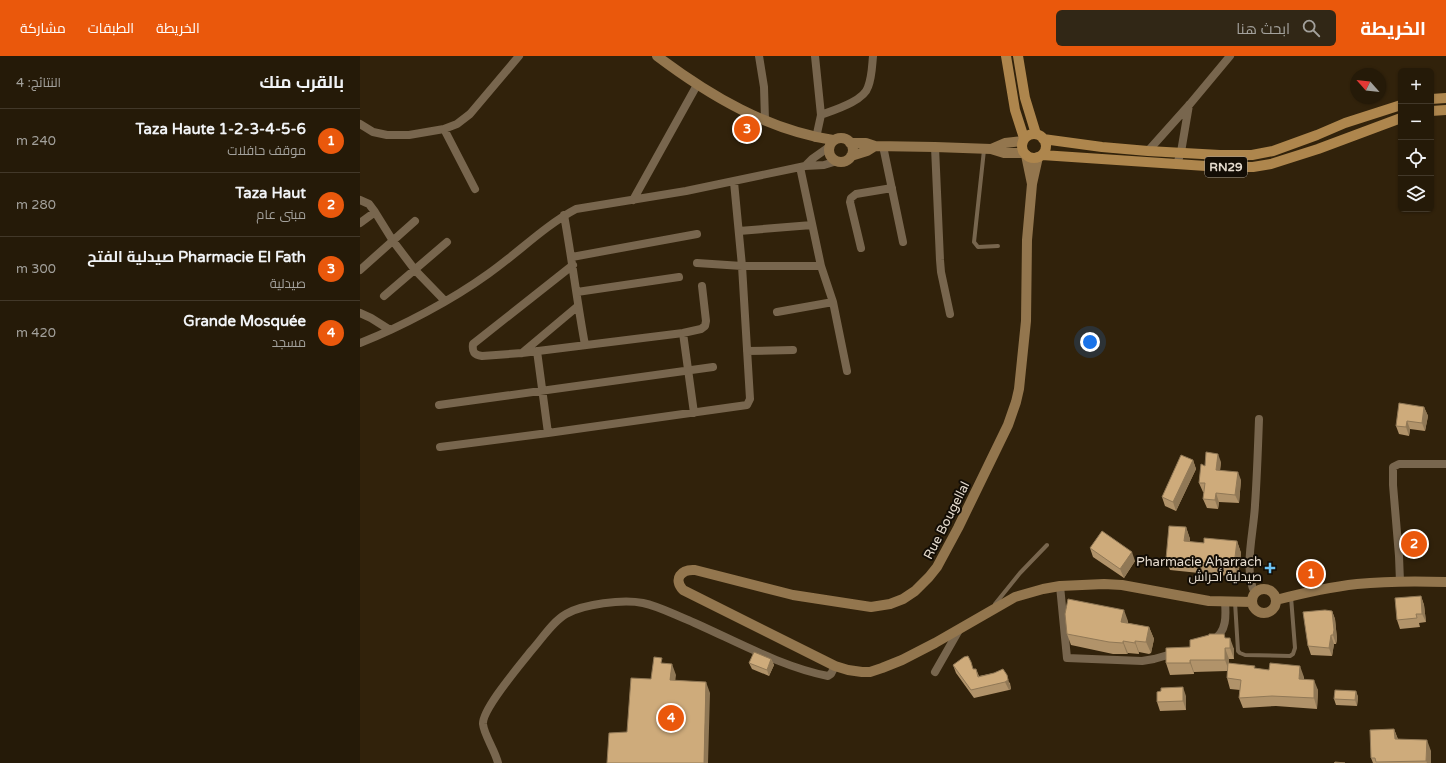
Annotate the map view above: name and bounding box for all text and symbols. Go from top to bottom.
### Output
search box [1056,10,1336,46]
icon: search [1300,17,1322,39]
text: الخريطة [1360,18,1426,40]
text: مشاركة [20,20,66,37]
text: الطبقات [88,20,134,37]
text: الخريطة [156,20,200,37]
text: ابحث هنا [1236,20,1290,38]
north arrow [1350,68,1386,104]
map controls [1398,68,1434,212]
button: + [1398,68,1434,104]
text: بالقرب منك [259,72,344,93]
text: النتائج: 4 [16,75,61,91]
button: − [1398,104,1434,140]
pin: 3 [734,114,760,144]
text: 1-2-3-4-5-6 Taza Haute [136,120,306,138]
text: 240 m [16,133,56,149]
text: 1 [327,133,335,149]
button: locate [1398,140,1434,176]
text: موقف حافلات [227,143,306,159]
road number: RN29 [1205,157,1247,177]
button: layers [1398,176,1434,212]
text: Taza Haut [235,184,306,202]
text: 280 m [16,197,56,213]
text: 2 [327,197,335,213]
text: مبنى عام [256,207,306,223]
text: Pharmacie El Fath صيدلية الفتح [87,248,306,266]
text: 300 m [16,261,56,277]
text: 3 [327,261,335,277]
text: صيدلية [270,276,306,292]
text: Grande Mosquée [183,312,306,330]
text: 420 m [16,325,56,341]
text: 4 [327,325,335,341]
your location [1080,332,1100,352]
text: مسجد [272,335,306,351]
street label: Rue Bougellal [920,479,973,562]
pin: 2 [1401,529,1427,559]
place label: Pharmacie Aharrach صيدلية أحراش [1136,554,1262,585]
pin: 1 [1298,559,1324,589]
marker: Pharmacie Aharrach صيدلية أحراش [1265,563,1275,573]
pin: 4 [658,703,684,733]

